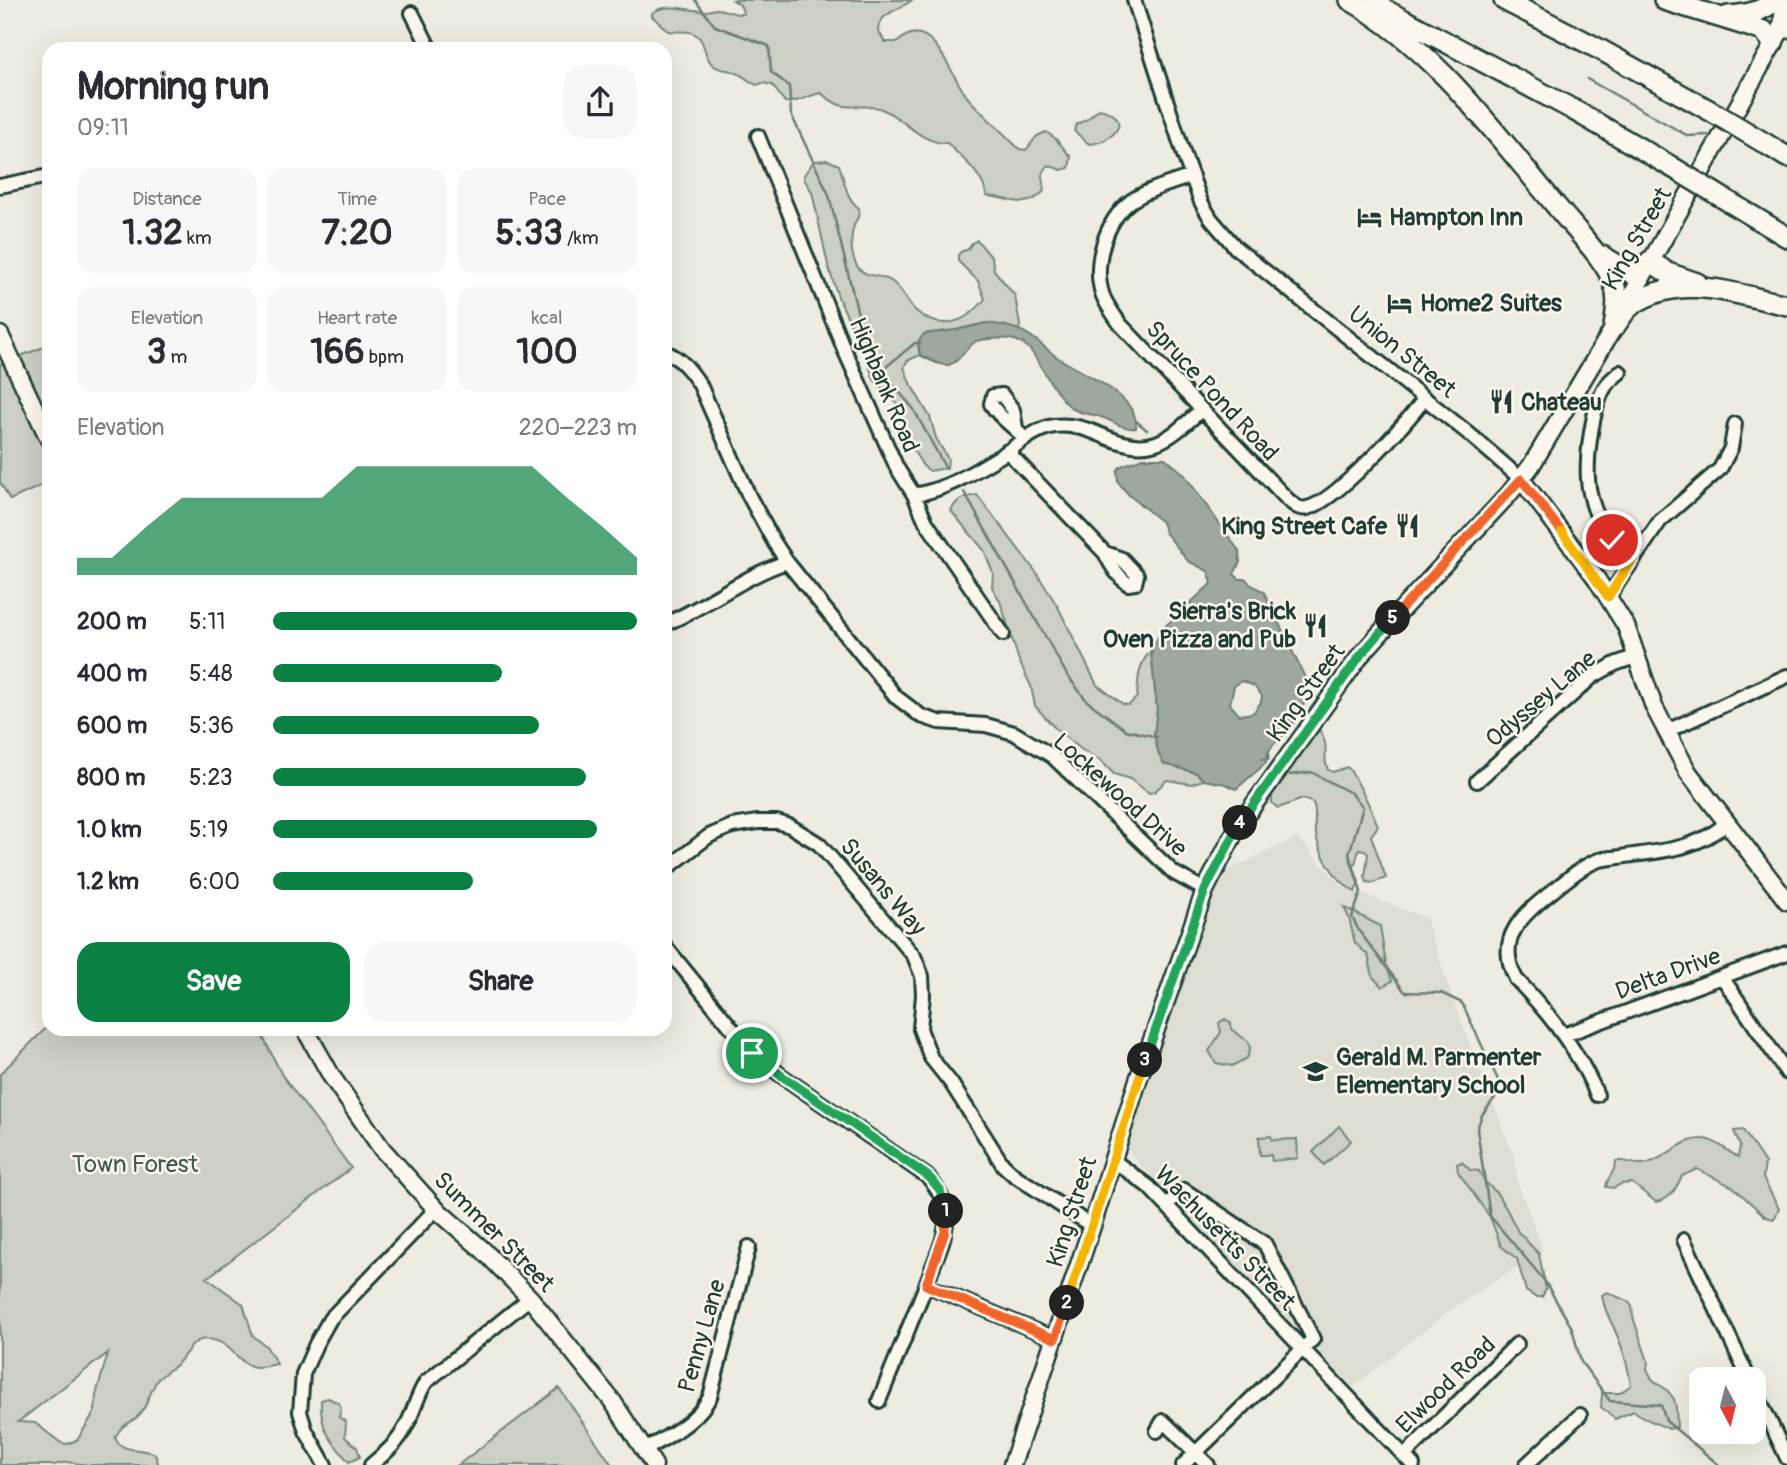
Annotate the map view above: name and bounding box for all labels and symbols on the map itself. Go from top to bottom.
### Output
street label: King Street [1596,182,1678,296]
hotel icon: Hampton Inn [1355,203,1383,231]
place label: Hampton Inn [1389,203,1523,232]
hotel icon: Home2 Suites [1386,289,1414,317]
place label: Home2 Suites [1420,289,1562,318]
street label: Union Street [1342,300,1462,404]
street label: Highbank Road [843,313,925,457]
street label: Spruce Pond Road [1140,315,1284,467]
restaurant icon: Chateau [1487,388,1515,416]
place label: Chateau [1521,388,1602,417]
pin [1582,510,1642,570]
place label: King Street Cafe [1221,512,1388,541]
restaurant icon: King Street Cafe [1393,512,1421,540]
place label: Sierra's Brick Oven Pizza and Pub [1103,597,1297,654]
pin: 5 [1376,600,1410,636]
restaurant icon: Sierra's Brick Oven Pizza and Pub [1302,611,1330,639]
street label: King Street [1261,638,1352,748]
street label: Odyssey Lane [1480,644,1602,754]
street label: Lockewood Drive [1047,727,1193,863]
pin: 4 [1222,806,1258,840]
street label: Susans Way [834,832,932,942]
street label: Delta Drive [1611,942,1725,1006]
pin [722,1023,782,1083]
pin: 3 [1128,1042,1162,1078]
place label: Gerald M. Parmenter Elementary School [1336,1043,1542,1100]
school or university icon: Gerald M. Parmenter Elementary School [1302,1057,1330,1085]
park label: Town Forest [72,1150,198,1179]
street label: King Street [1041,1153,1104,1271]
street label: Wachusetts Street [1149,1160,1302,1317]
street label: Summer Street [428,1166,561,1299]
pin: 1 [928,1194,964,1228]
street label: Penny Lane [672,1276,732,1396]
pin: 2 [1050,1286,1084,1320]
street label: Elwood Road [1390,1331,1502,1439]
north arrow [1689,1367,1766,1444]

